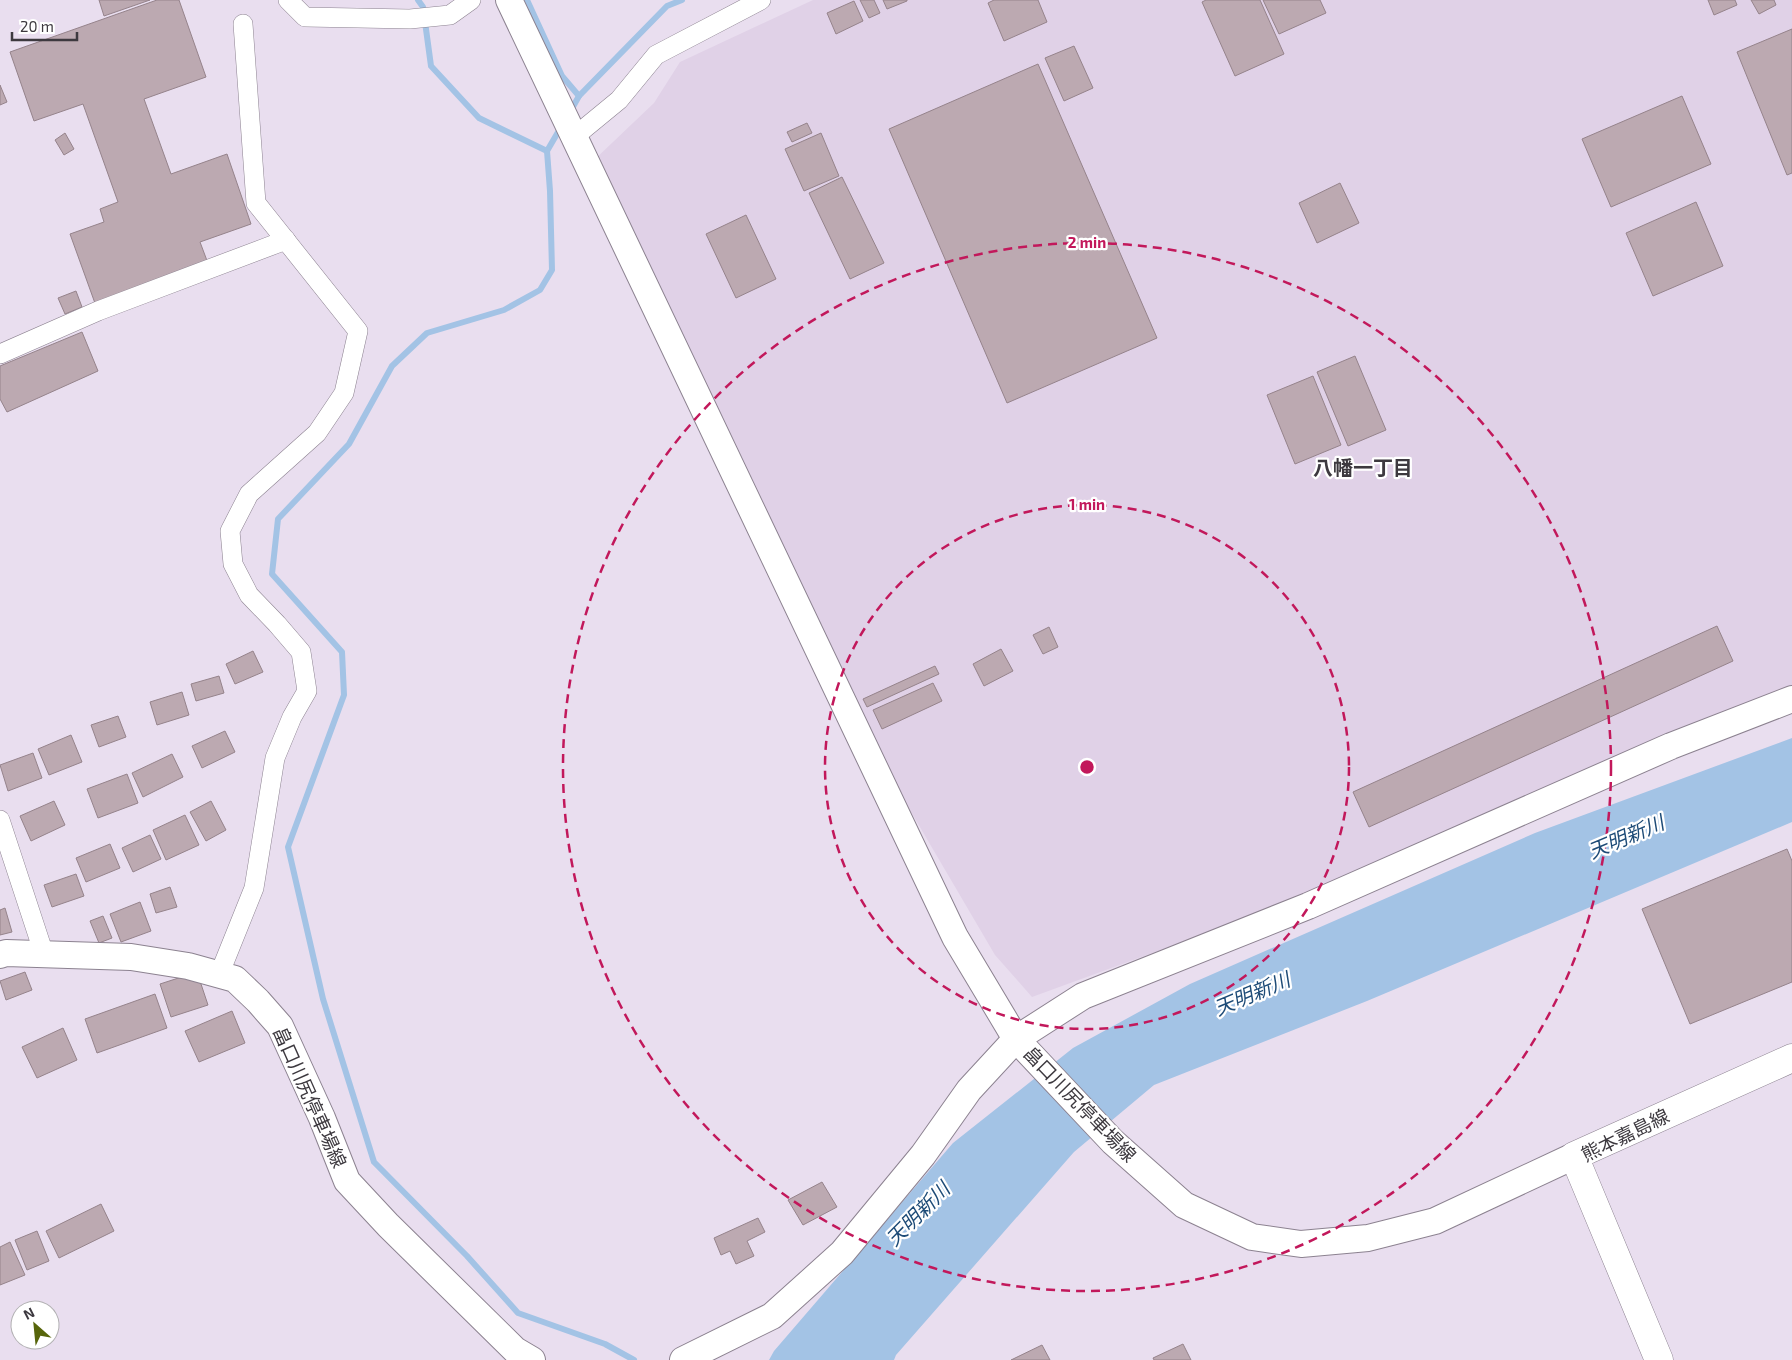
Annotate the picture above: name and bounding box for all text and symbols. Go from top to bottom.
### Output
scale bar [12,10,78,42]
text: 20 m [20,17,54,35]
text: 2 min [1068,233,1106,251]
district label: 八幡一丁目 [1313,455,1413,479]
text: 1 min [1069,495,1105,513]
centre of rings [1078,758,1096,776]
water label: 天明新川 [1584,809,1669,863]
water label: 天明新川 [1210,966,1295,1020]
street label: 畠口川尻停車場線 [269,1023,352,1171]
street label: 畠口川尻停車場線 [1019,1041,1141,1166]
street label: 熊本嘉島線 [1577,1103,1673,1166]
water label: 天明新川 [881,1175,955,1250]
north arrow [10,1300,60,1350]
text: N [21,1303,37,1323]

